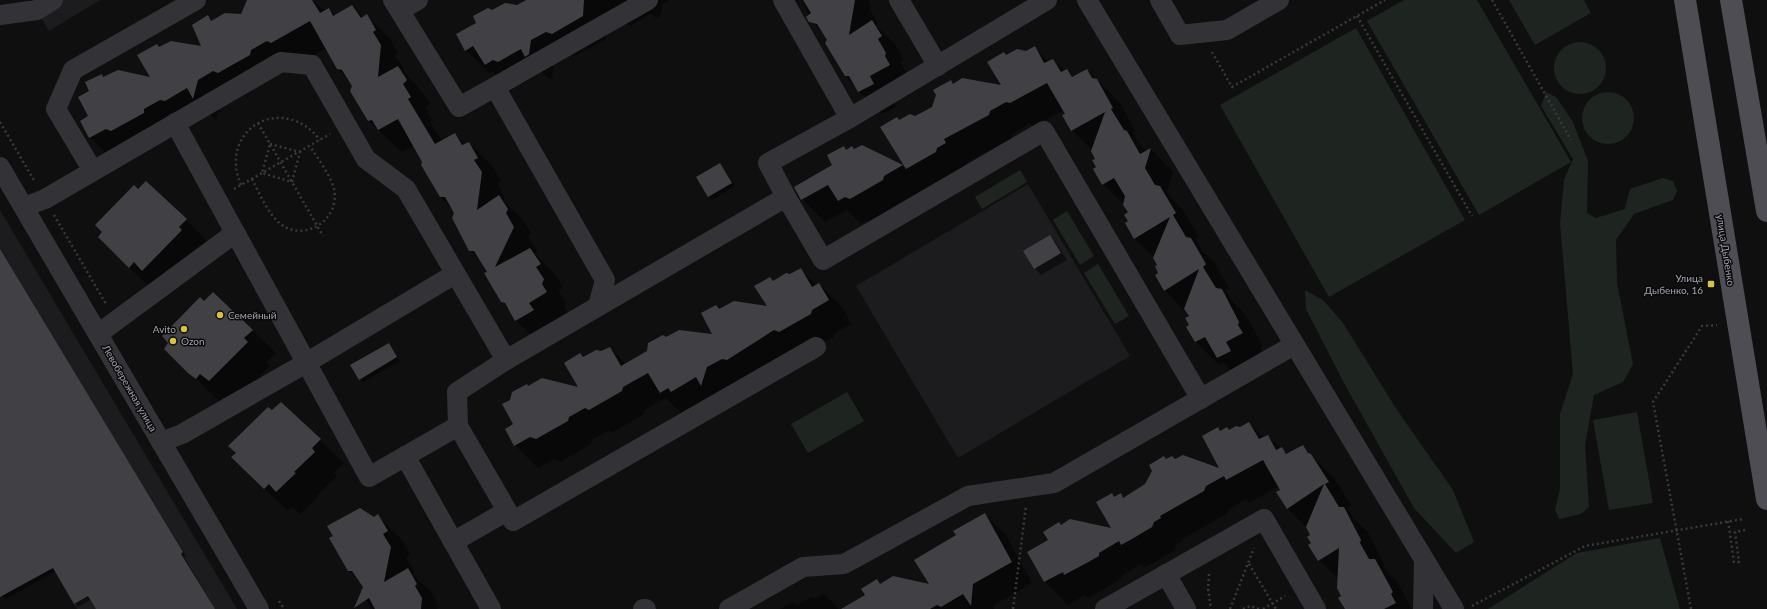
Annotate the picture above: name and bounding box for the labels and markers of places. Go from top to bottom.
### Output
place label: Улица Дыбенко, 16 [1644,272,1703,296]
marker: Улица Дыбенко, 16 [1706,279,1716,289]
place label: Семейный [228,309,277,321]
marker: Семейный [215,310,225,320]
place label: Avito [153,323,176,335]
marker: Avito [179,324,189,334]
place label: Ozon [181,335,205,347]
marker: Ozon [168,336,178,346]

